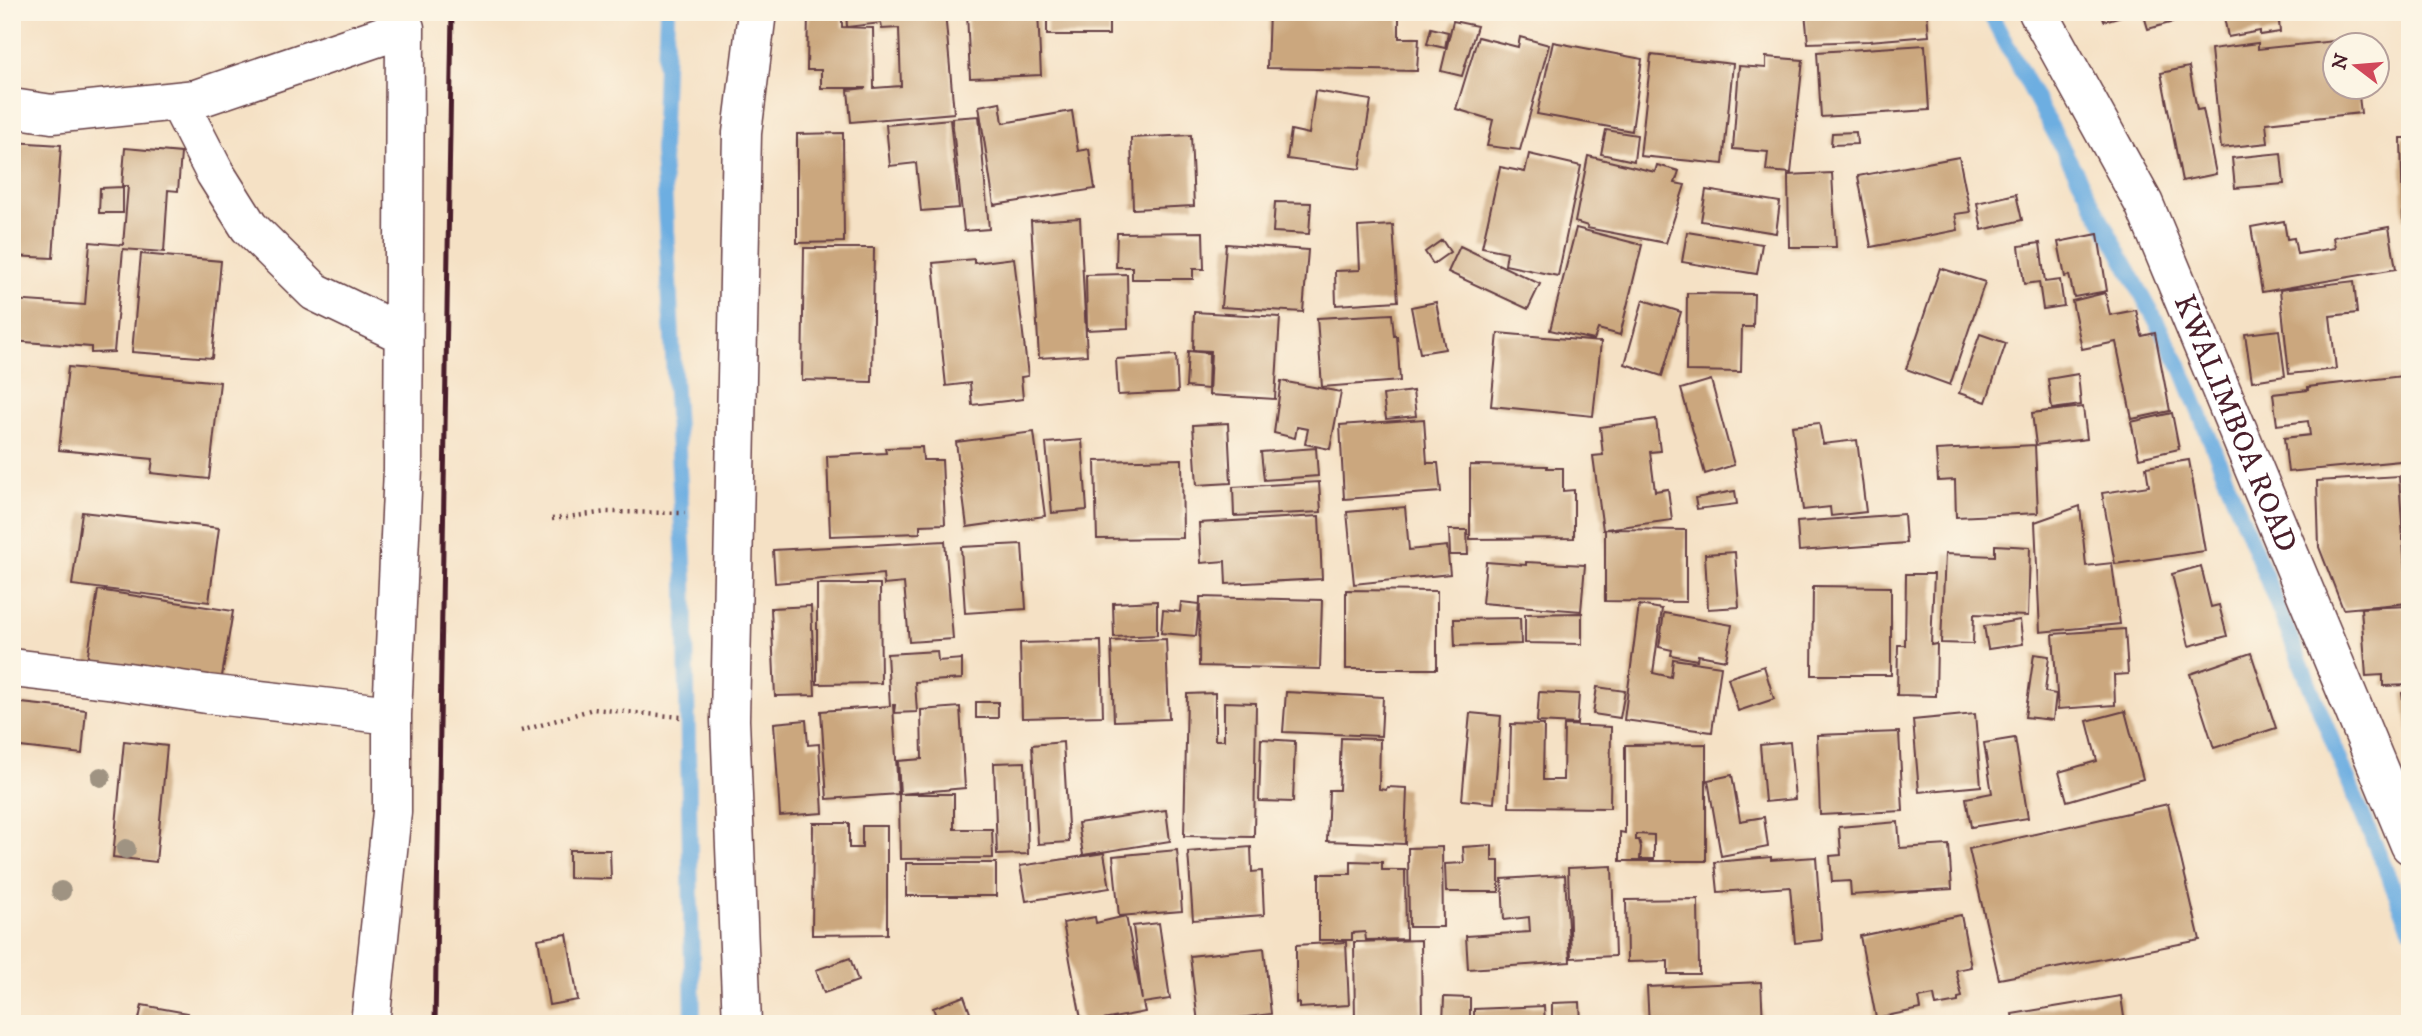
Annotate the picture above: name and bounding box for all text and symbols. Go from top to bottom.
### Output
north arrow [2320,32,2390,102]
text: N [2328,51,2354,72]
street label: KWALIMBOA ROAD [2165,289,2305,558]

